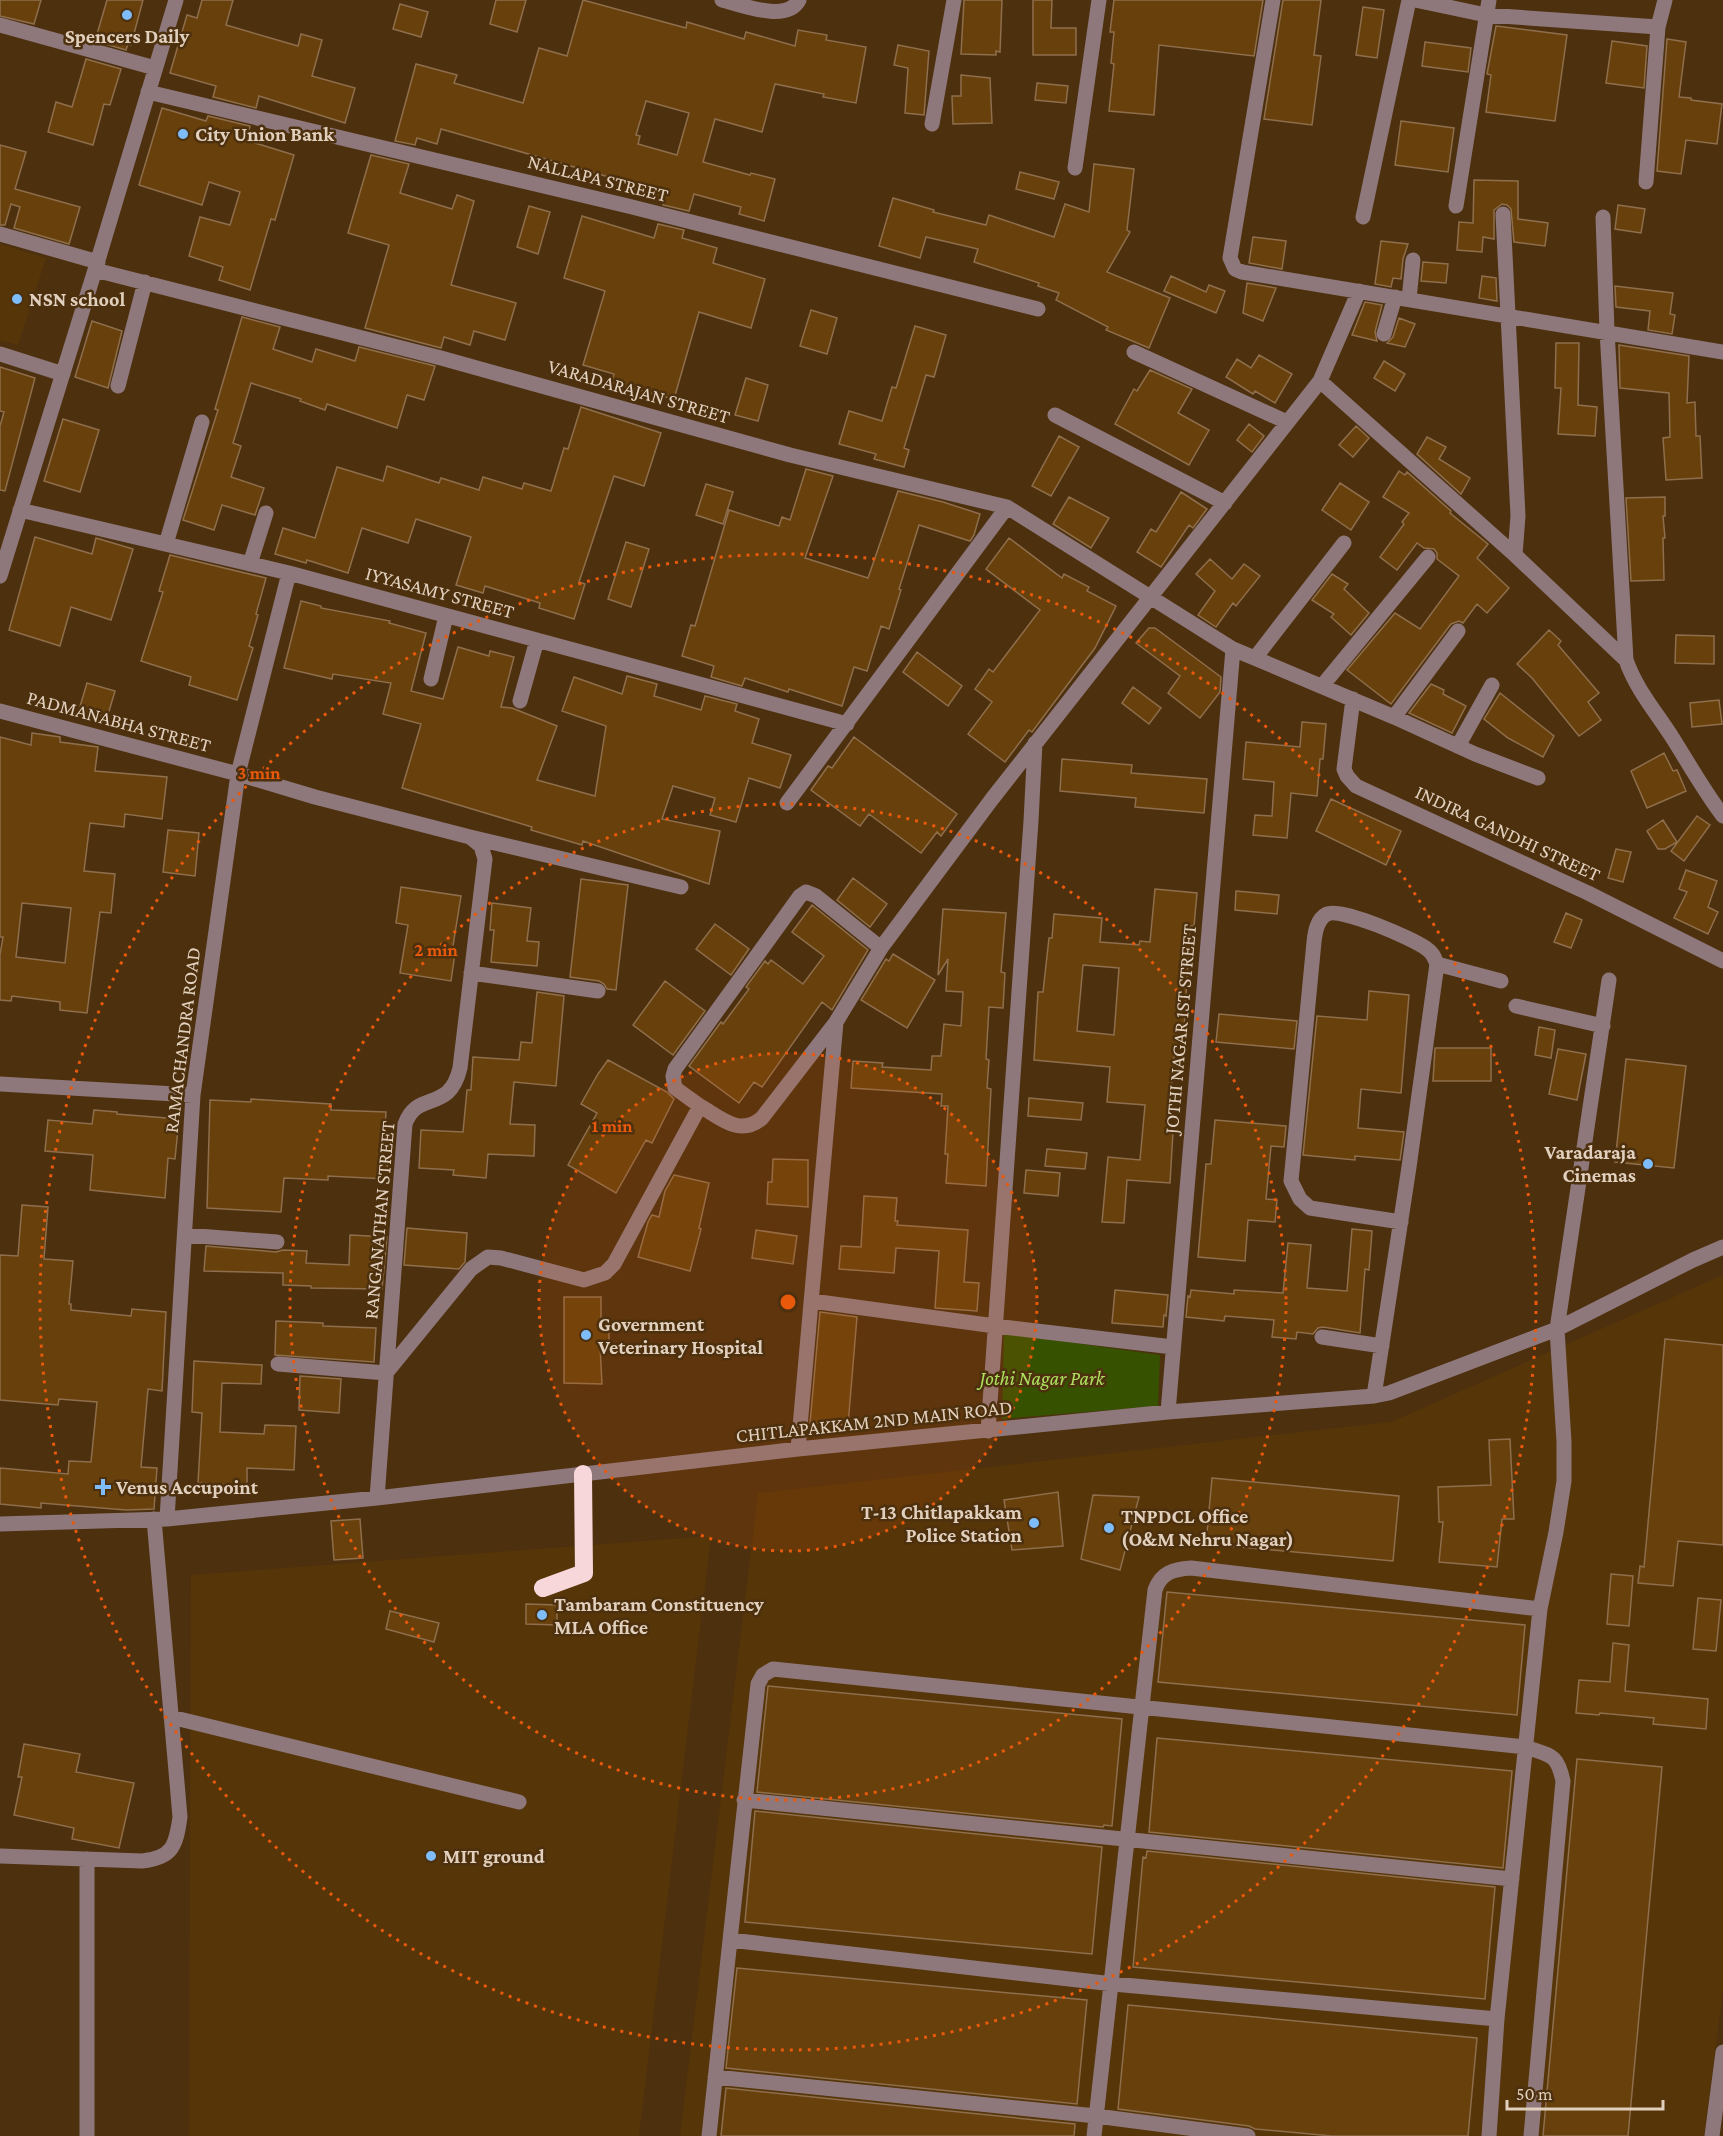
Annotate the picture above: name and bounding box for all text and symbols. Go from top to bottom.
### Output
marker: Spencers Daily [120,8,134,22]
place label: Spencers Daily [65,25,190,47]
place label: City Union Bank [195,123,335,145]
marker: City Union Bank [176,127,190,141]
street label: NALLAPA STREET [525,150,671,206]
place label: NSN school [29,288,125,310]
marker: NSN school [10,292,24,306]
street label: VARADARAJAN STREET [545,354,733,429]
street label: IYYASAMY STREET [363,562,517,622]
street label: PADMANABHA STREET [25,686,213,756]
text: 3 min [237,763,281,783]
street label: INDIRA GANDHI STREET [1412,780,1604,886]
street label: JOTHI NAGAR 1ST STREET [1160,923,1201,1137]
text: 2 min [414,940,458,960]
street label: RAMACHANDRA ROAD [160,946,204,1134]
text: 1 min [592,1116,633,1136]
street label: RANGANATHAN STREET [359,1120,399,1320]
place label: Varadaraja Cinemas [1544,1141,1636,1186]
marker: Varadaraja Cinemas [1641,1157,1655,1171]
centre of rings [778,1292,798,1312]
place label: Government Veterinary Hospital [597,1313,763,1358]
marker: Government Veterinary Hospital [579,1328,593,1342]
park label: Jothi Nagar Park [976,1367,1106,1390]
street label: CHITLAPAKKAM 2ND MAIN ROAD [735,1396,1013,1446]
place label: Venus Accupoint [115,1476,259,1498]
marker: Venus Accupoint [94,1478,112,1496]
place label: T-13 Chitlapakkam Police Station [861,1501,1023,1546]
place label: TNPDCL Office (O&M Nehru Nagar) [1121,1505,1294,1551]
marker: T-13 Chitlapakkam Police Station [1027,1516,1041,1530]
marker: TNPDCL Office (O&M Nehru Nagar) [1102,1521,1116,1535]
place label: Tambaram Constituency MLA Office [554,1593,764,1638]
marker: Tambaram Constituency MLA Office [535,1608,549,1622]
place label: MIT ground [443,1845,545,1867]
marker: MIT ground [424,1849,438,1863]
scale bar [1507,2073,1663,2111]
text: 50 m [1516,2084,1553,2104]

